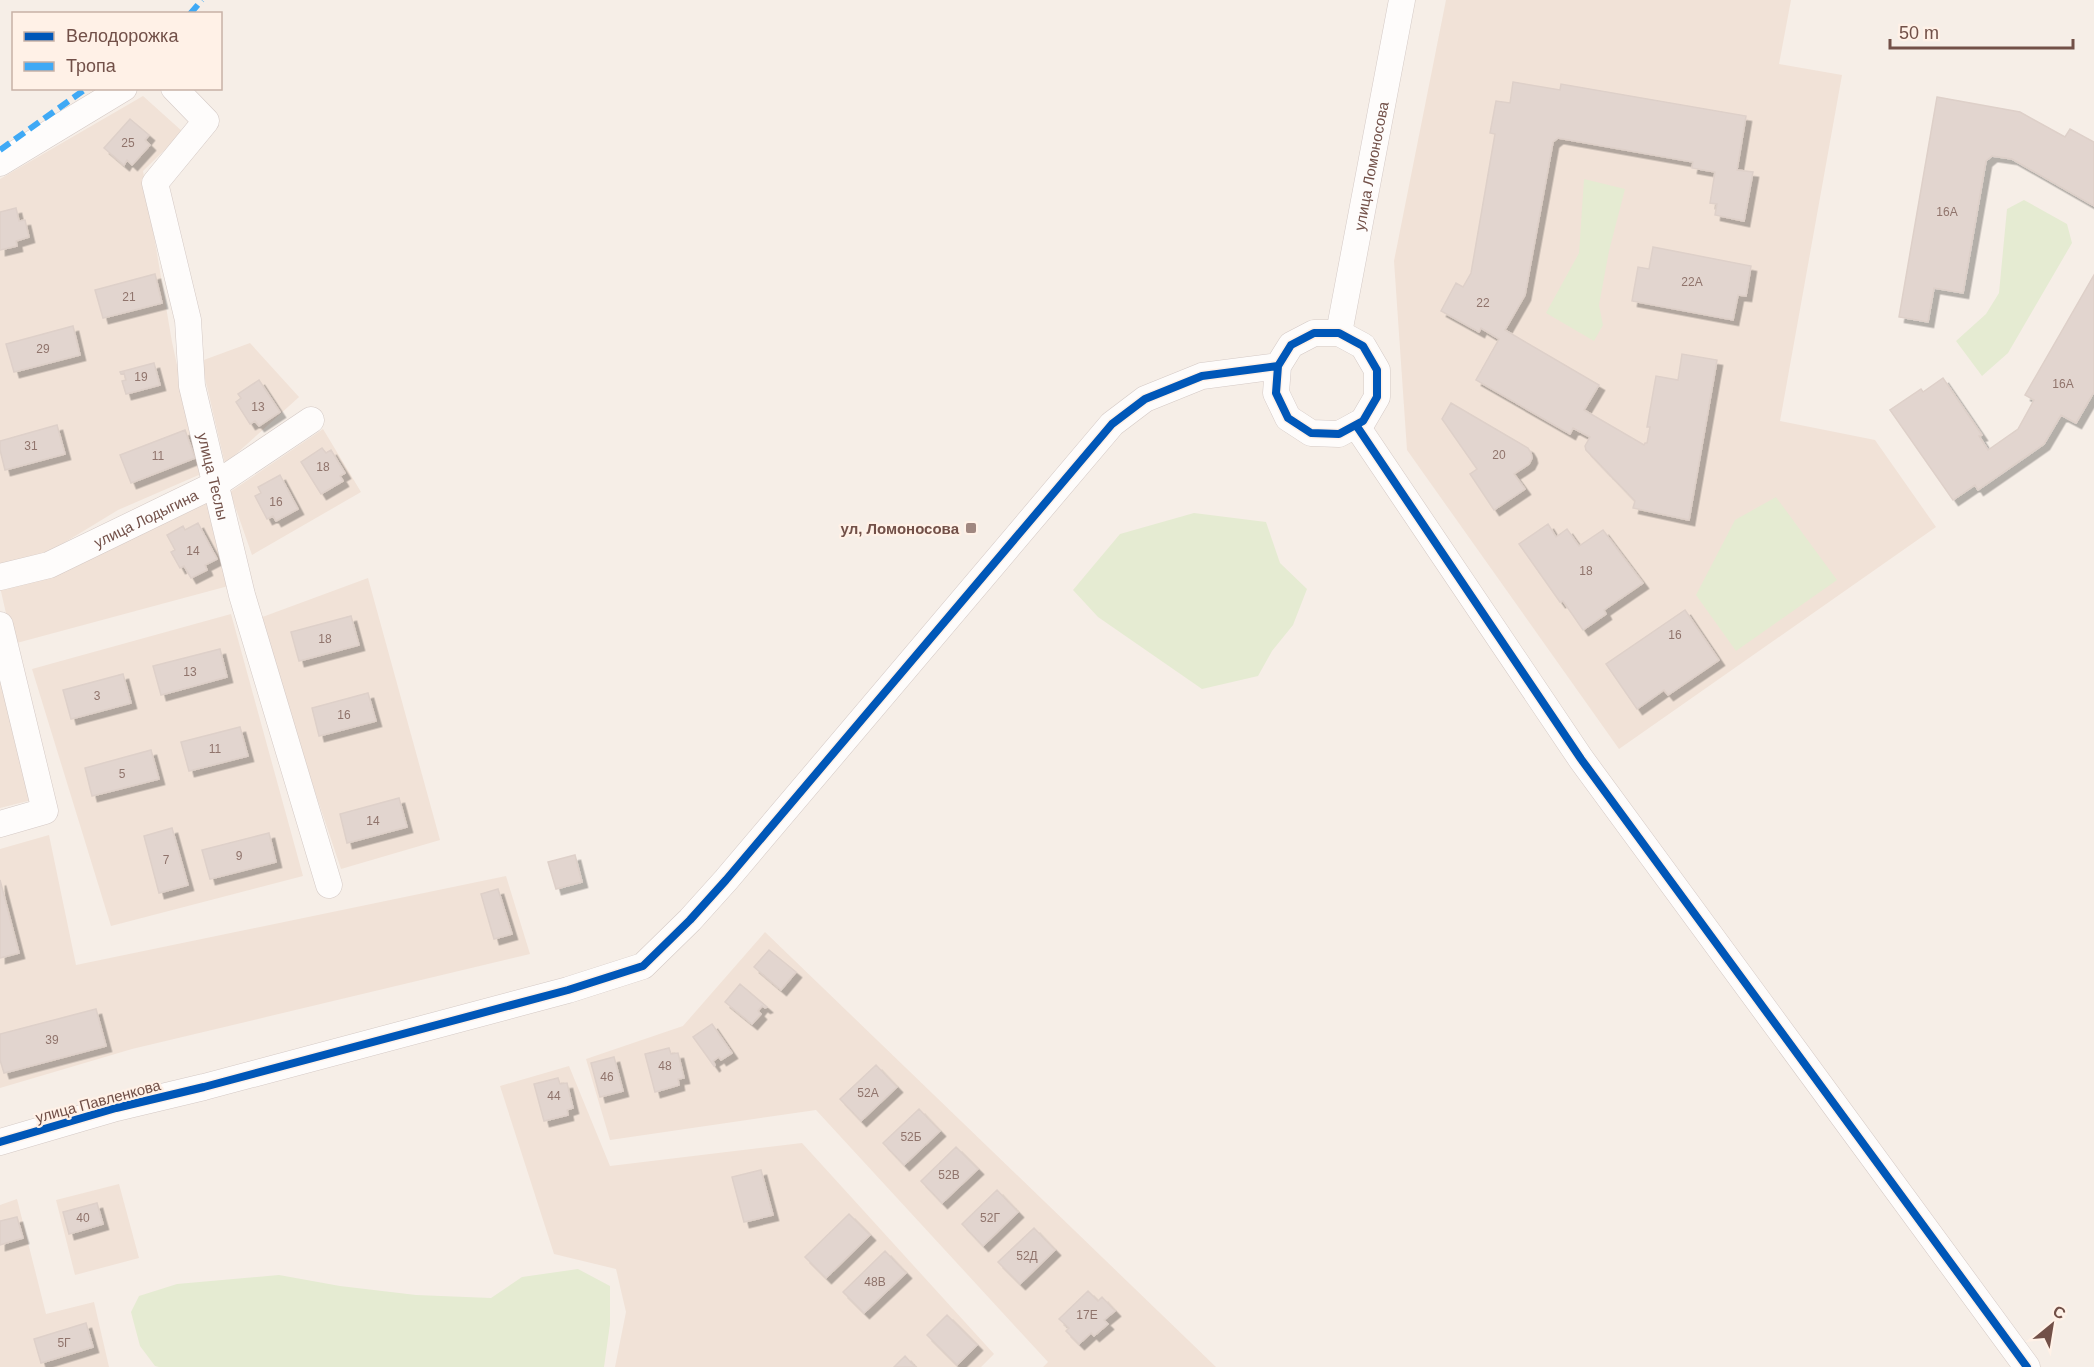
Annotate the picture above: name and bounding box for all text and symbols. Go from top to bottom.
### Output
legend [12,12,222,90]
scale bar [1890,12,2073,50]
text: 50 m [1899,23,1939,43]
text: Велодорожка [66,26,179,46]
text: Тропа [66,56,117,76]
street label: улица Ломоносова [1350,99,1391,232]
house number: 25 [121,136,135,150]
house number: 16А [1936,205,1958,219]
house number: 22А [1681,275,1703,289]
house number: 21 [122,290,136,304]
house number: 22 [1476,296,1490,310]
house number: 29 [36,342,50,356]
house number: 19 [134,370,148,384]
house number: 16А [2052,377,2074,391]
house number: 13 [251,400,265,414]
street label: улица Теслы [195,431,232,522]
house number: 31 [24,439,38,453]
house number: 20 [1492,448,1506,462]
house number: 11 [152,449,165,463]
house number: 18 [316,460,330,474]
street label: улица Лодыгина [91,485,201,550]
house number: 16 [269,495,283,509]
place label: ул, Ломоносова [841,520,960,537]
marker: ул, Ломоносова [964,521,978,535]
house number: 14 [186,544,200,558]
house number: 18 [1579,564,1593,578]
house number: 16 [1668,628,1682,642]
house number: 18 [318,632,332,646]
house number: 13 [183,665,197,679]
house number: 3 [94,689,101,703]
house number: 16 [337,708,351,722]
house number: 11 [209,742,222,756]
house number: 5 [119,767,126,781]
house number: 14 [366,814,380,828]
house number: 9 [236,849,243,863]
house number: 7 [163,853,170,867]
house number: 39 [45,1033,59,1047]
house number: 48 [658,1059,672,1073]
house number: 46 [600,1070,614,1084]
street label: улица Павленкова [34,1076,163,1126]
house number: 52А [857,1086,879,1100]
house number: 44 [547,1089,561,1103]
house number: 52Б [900,1130,922,1144]
house number: 52В [938,1168,960,1182]
house number: 40 [76,1211,90,1225]
house number: 52Г [980,1211,1000,1225]
house number: 52Д [1016,1249,1038,1263]
house number: 48В [864,1275,886,1289]
north arrow [2022,1295,2082,1355]
text: С [2050,1302,2069,1323]
house number: 17Е [1076,1308,1098,1322]
house number: 5Г [57,1336,71,1350]

